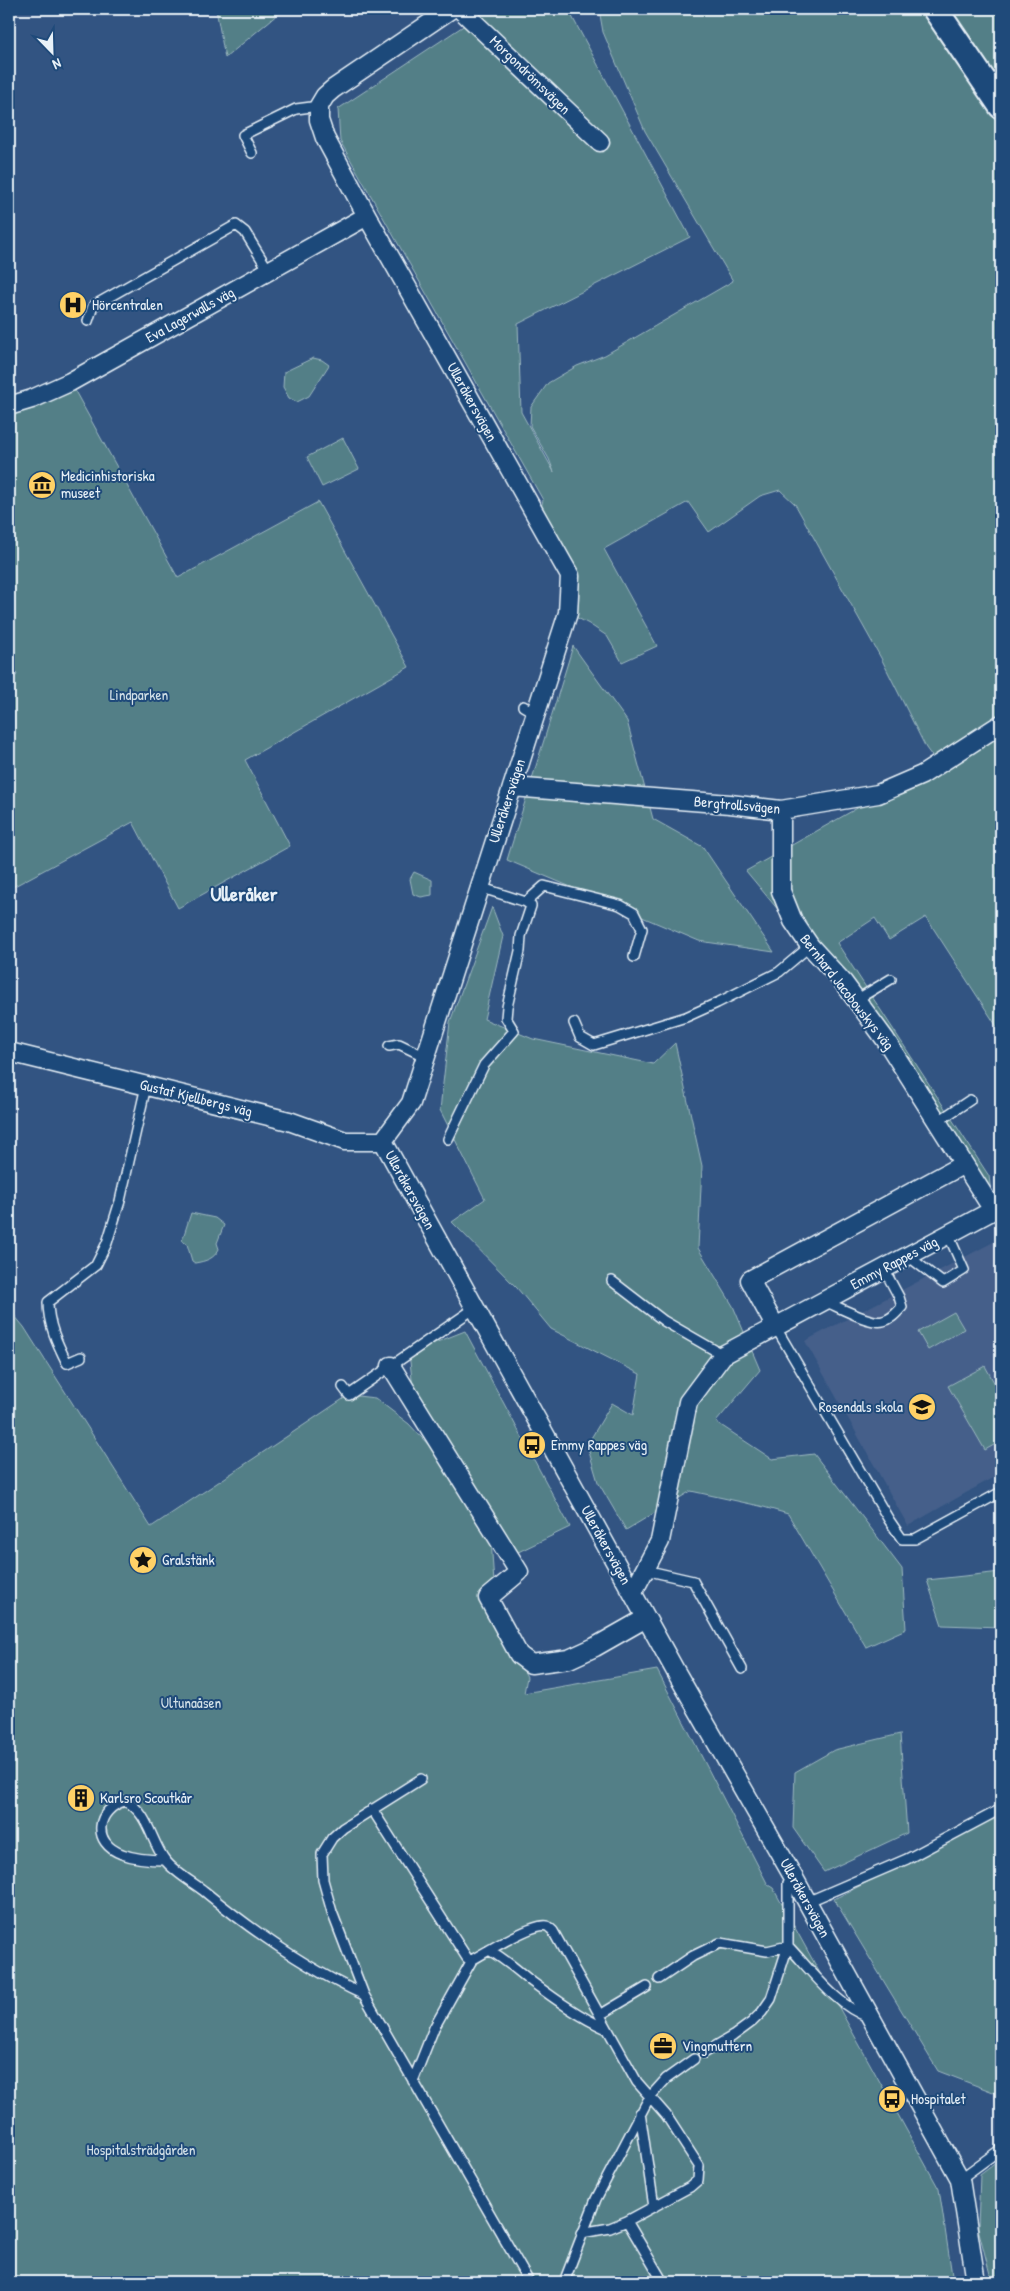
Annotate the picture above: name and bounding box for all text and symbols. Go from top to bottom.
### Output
north arrow [28,28,78,78]
street label: Morgondrömsvägen [485,31,576,119]
text: N [50,54,64,75]
street label: Eva Lagerwalls väg [141,281,238,348]
hospital icon: Hörcentralen [58,290,88,320]
place label: Hörcentralen [92,294,163,315]
street label: Ulleråkersvägen [442,358,503,445]
place label: Medicinhistoriska museet [61,465,155,503]
museum icon: Medicinhistoriska museet [27,470,57,500]
park label: Lindparken [110,684,169,705]
street label: Ulleråkersvägen [483,756,530,846]
street label: Bergtrollsvägen [693,790,781,819]
district label: Ulleråker [210,880,278,907]
street label: Bernhard Jacobowskys väg [795,929,900,1054]
street label: Gustaf Kjellbergs väg [138,1073,255,1122]
street label: Ulleråkersvägen [380,1146,441,1233]
street label: Emmy Rappes väg [846,1231,941,1294]
school or university icon: Rosendals skola [907,1392,937,1422]
place label: Rosendals skola [819,1396,903,1417]
bus stop icon: Emmy Rappes väg [517,1430,547,1460]
place label: Emmy Rappes väg [551,1434,647,1455]
street label: Ulleråkersvägen [576,1501,637,1588]
place icon: Gralstänk [128,1545,158,1575]
place label: Gralstänk [162,1549,215,1570]
park label: Ultunaåsen [161,1692,221,1713]
building icon: Karlsro Scoutkår [66,1783,96,1813]
place label: Karlsro Scoutkår [100,1787,193,1808]
street label: Ulleråkersvägen [775,1854,836,1941]
office icon: Vingmuttern [648,2031,678,2061]
place label: Vingmuttern [682,2035,753,2056]
bus stop icon: Hospitalet [877,2084,907,2114]
place label: Hospitalet [911,2088,967,2109]
park label: Hospitalsträdgården [86,2139,196,2160]

